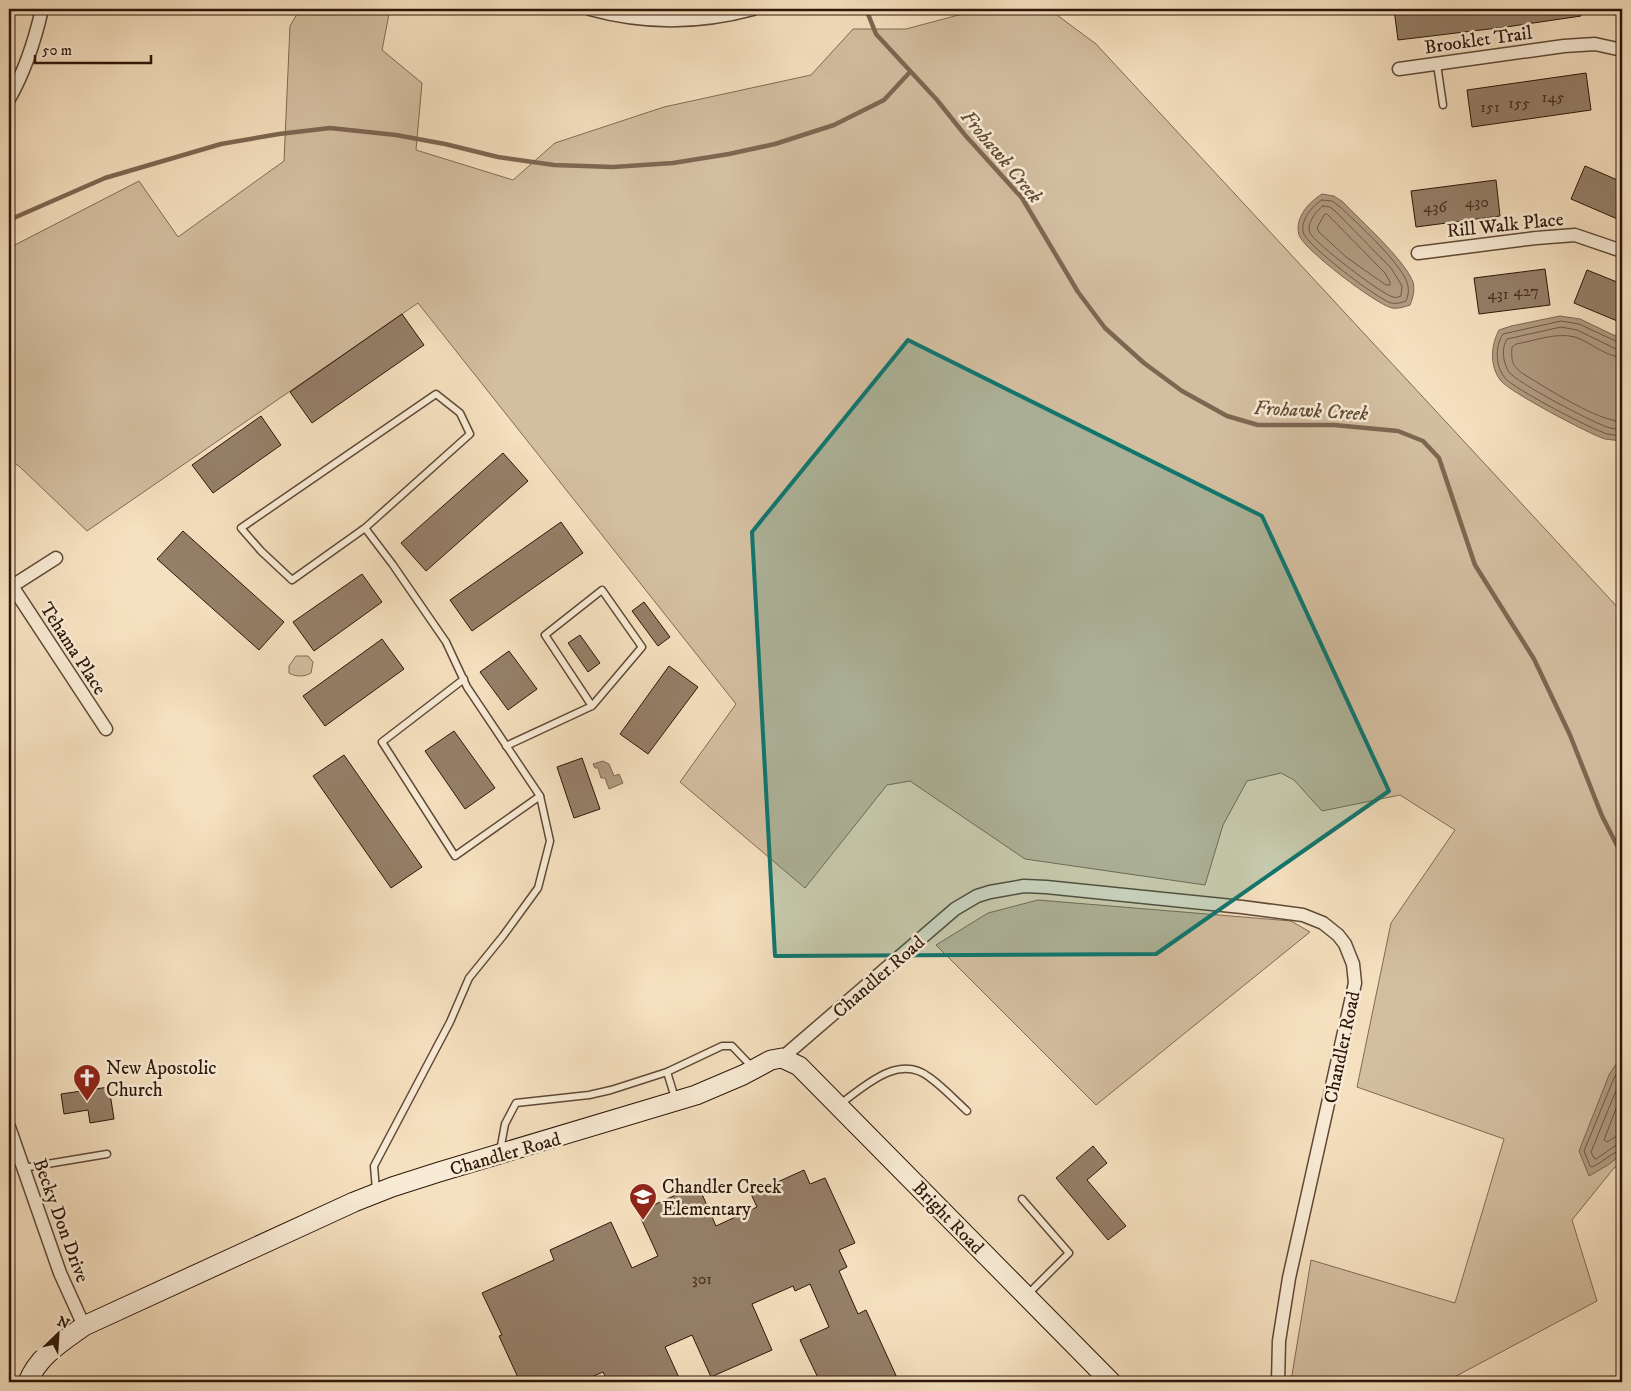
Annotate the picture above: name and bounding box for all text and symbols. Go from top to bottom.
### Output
street label: Brooklet Trail [1423,21,1534,59]
scale bar [35,32,151,64]
text: 50 m [42,41,72,60]
house number: 145 [1542,87,1565,107]
house number: 155 [1508,93,1530,113]
house number: 151 [1480,97,1500,117]
water label: Frohawk Creek [955,105,1048,209]
house number: 430 [1465,192,1489,212]
house number: 436 [1423,197,1447,217]
street label: Rill Walk Place [1446,208,1565,243]
house number: 427 [1513,281,1539,301]
house number: 431 [1487,284,1509,304]
water label: Frohawk Creek [1253,396,1369,427]
street label: Tehama Place [34,598,111,699]
street label: Chandler Road [828,931,930,1023]
street label: Chandler Road [1319,989,1366,1105]
place label: New Apostolic Church [106,1057,217,1102]
church icon: New Apostolic Church [72,1063,102,1102]
street label: Chandler Road [447,1128,564,1181]
street label: Becky Don Drive [28,1155,94,1286]
place label: Chandler Creek Elementary [662,1176,782,1221]
street label: Bright Road [908,1177,989,1260]
school or university icon: Chandler Creek Elementary [628,1182,658,1221]
house number: 301 [692,1269,712,1289]
north arrow [32,1308,82,1358]
text: N [54,1313,73,1334]

